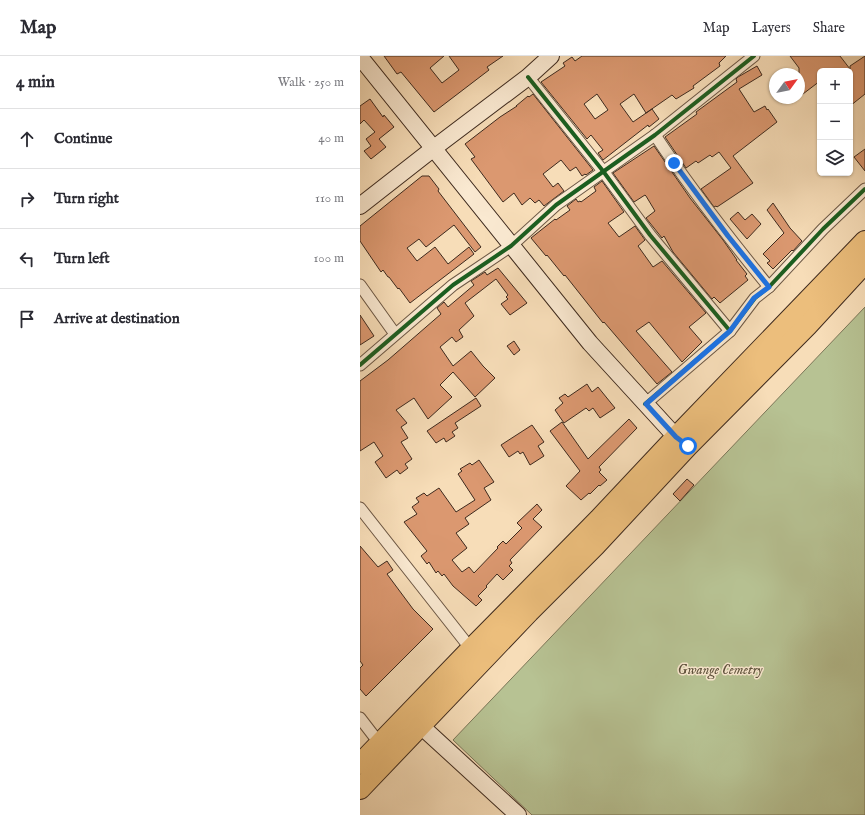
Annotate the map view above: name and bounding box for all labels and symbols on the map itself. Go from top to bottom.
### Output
north arrow [769,68,805,104]
route end [665,154,683,172]
route start [679,437,697,455]
park label: Gwange Cemetry [677,661,763,680]

